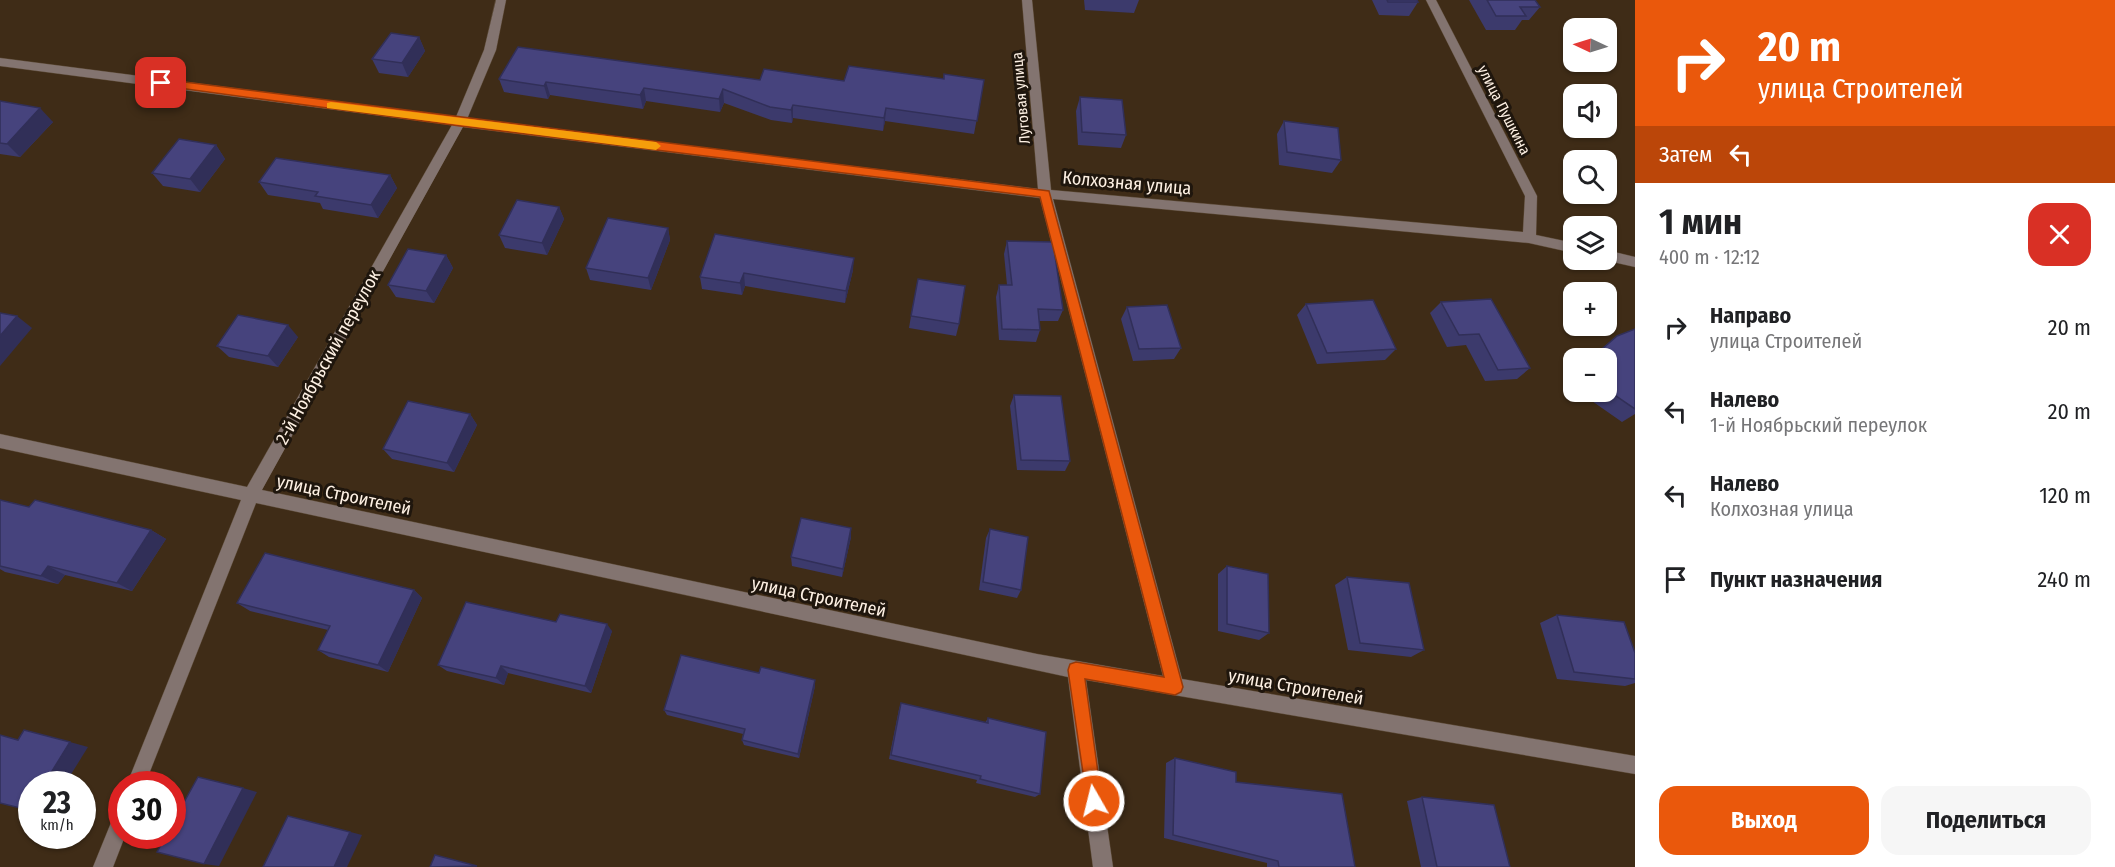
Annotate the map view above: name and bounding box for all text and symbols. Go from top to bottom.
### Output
north arrow [1563,18,1617,72]
map controls [1563,18,1617,402]
text: 20 m [1758,22,1841,72]
icon: right [1659,24,1737,102]
street label: Луговая улица [1008,51,1034,145]
pin [135,57,186,108]
street label: улица Пушкина [1474,62,1534,158]
icon: arrive [144,66,177,99]
text: улица Строителей [1758,73,1963,105]
button: sound [1563,84,1617,138]
icon: left [1724,138,1757,171]
text: Затем [1659,141,1712,168]
button: search [1563,150,1617,204]
street label: Колхозная улица [1062,166,1193,200]
text: 1 мин [1659,200,1742,244]
button: close [2028,203,2091,266]
button: layers [1563,216,1617,270]
text: 400 m · 12:12 [1659,245,1760,269]
street label: 2-й Ноябрьский переулок [271,265,385,448]
button: + [1563,282,1617,336]
text: Направо [1710,302,1791,329]
icon: right [1659,311,1692,344]
text: 20 m [2048,314,2091,341]
text: улица Строителей [1710,329,1862,353]
button: − [1563,348,1617,402]
text: Налево [1710,386,1779,413]
icon: left [1659,395,1692,428]
text: 20 m [2048,398,2091,425]
text: 1-й Ноябрьский переулок [1710,413,1927,437]
street label: улица Строителей [275,470,413,520]
text: Налево [1710,470,1779,497]
icon: left [1659,479,1692,512]
text: 120 m [2039,482,2091,509]
text: Колхозная улица [1710,497,1854,521]
icon: arrive [1659,563,1692,596]
text: Пункт назначения [1710,566,1882,593]
text: 240 m [2038,566,2091,593]
street label: улица Строителей [750,572,888,622]
street label: улица Строителей [1227,664,1365,710]
position arrow [1062,769,1126,833]
speed limit sign: 30 [108,771,186,849]
text: 23 [43,785,71,821]
button: Выход [1659,786,1869,855]
button: Поделиться [1881,786,2091,855]
text: km/h [40,816,74,834]

